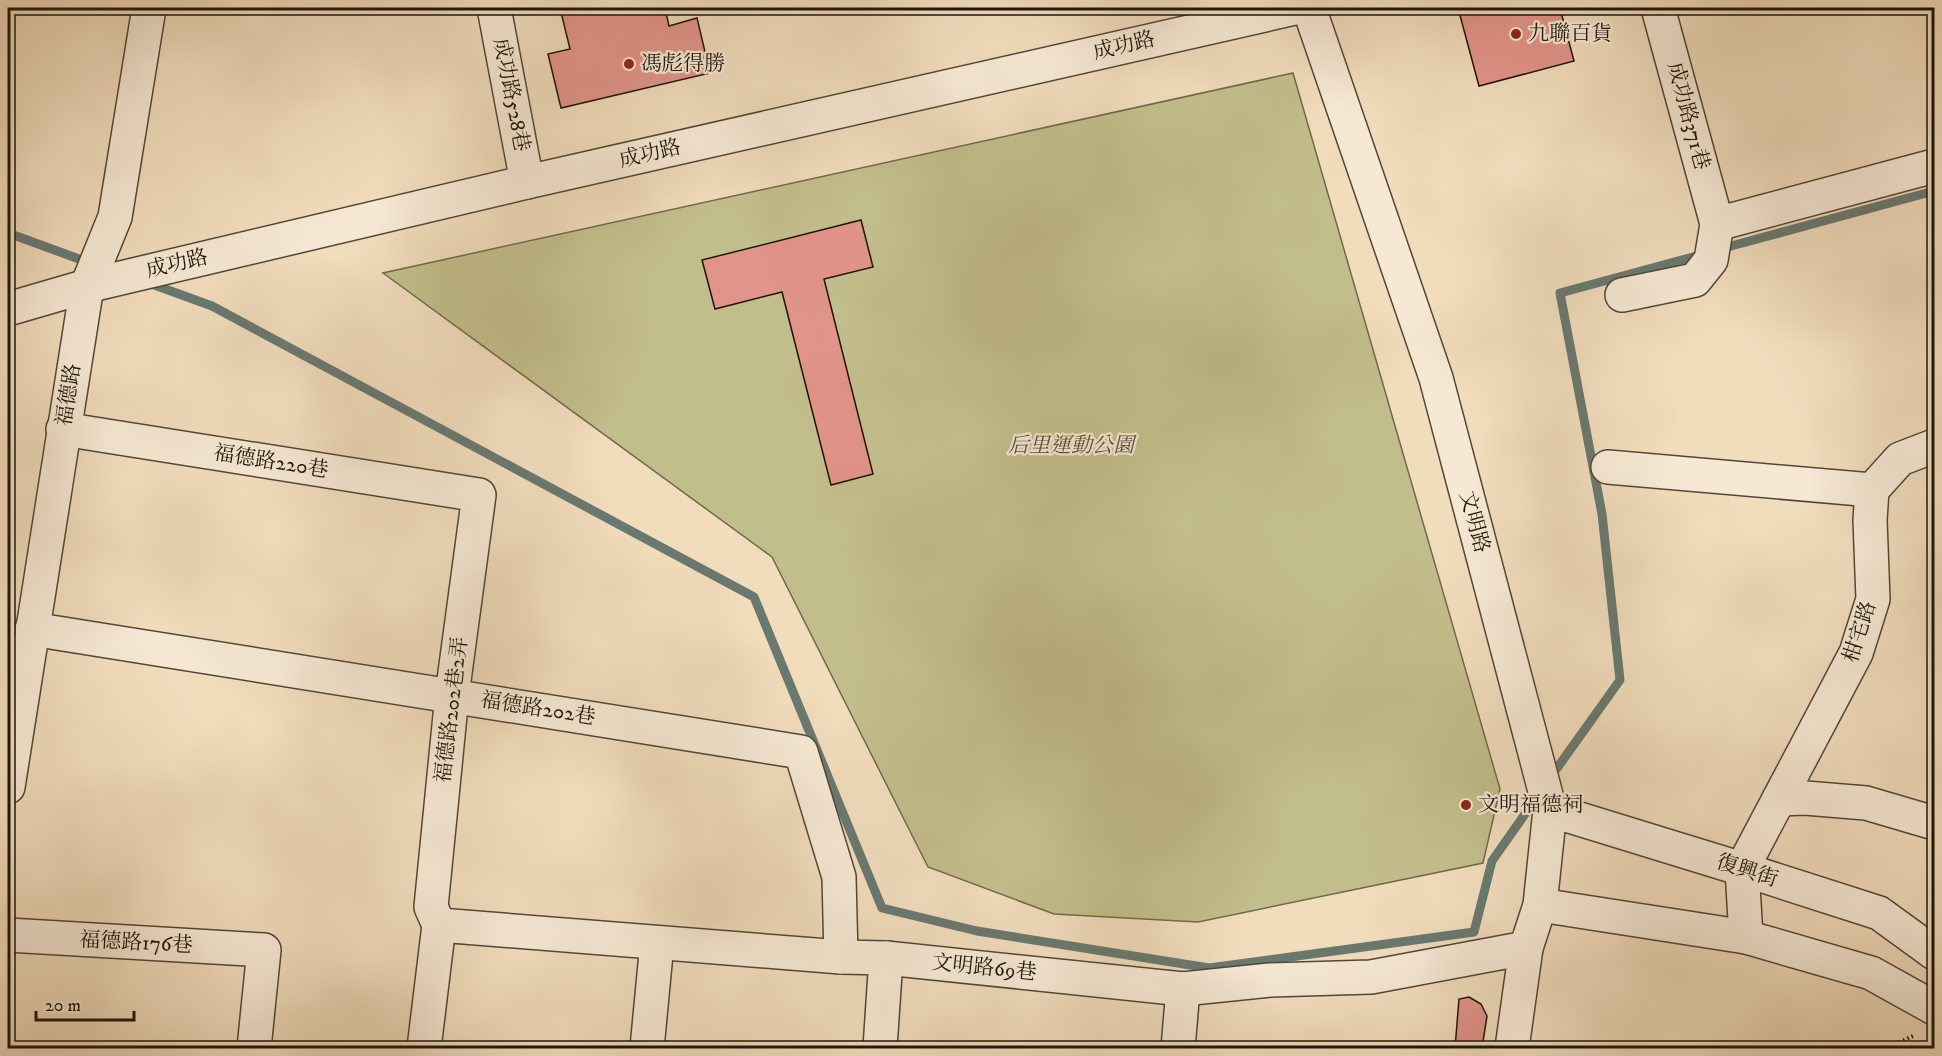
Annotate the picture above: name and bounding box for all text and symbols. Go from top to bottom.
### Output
place label: 九聯百貨 [1528,21,1612,47]
street label: 成功路 [1090,26,1158,66]
marker: 九聯百貨 [1509,27,1523,41]
street label: 成功路528巷 [487,36,535,154]
place label: 馮彪得勝 [641,51,725,77]
marker: 馮彪得勝 [622,57,636,71]
street label: 成功路371巷 [1661,59,1715,173]
street label: 成功路 [616,134,684,174]
street label: 成功路 [143,244,211,284]
street label: 福德路 [51,362,87,428]
park label: 后里運動公園 [1008,433,1137,459]
street label: 福德路220巷 [212,440,330,484]
street label: 文明路 [1453,488,1495,556]
street label: 柑宅路 [1838,598,1882,666]
street label: 福德路202巷2弄 [430,635,474,785]
street label: 福德路202巷 [479,687,597,731]
place label: 文明福德祠 [1478,792,1583,818]
marker: 文明福德祠 [1459,798,1473,812]
street label: 復興街 [1713,849,1781,893]
street label: 福德路176巷 [79,927,193,959]
street label: 文明路69巷 [930,950,1038,986]
scale bar [36,984,134,1022]
text: 20 m [45,995,81,1017]

